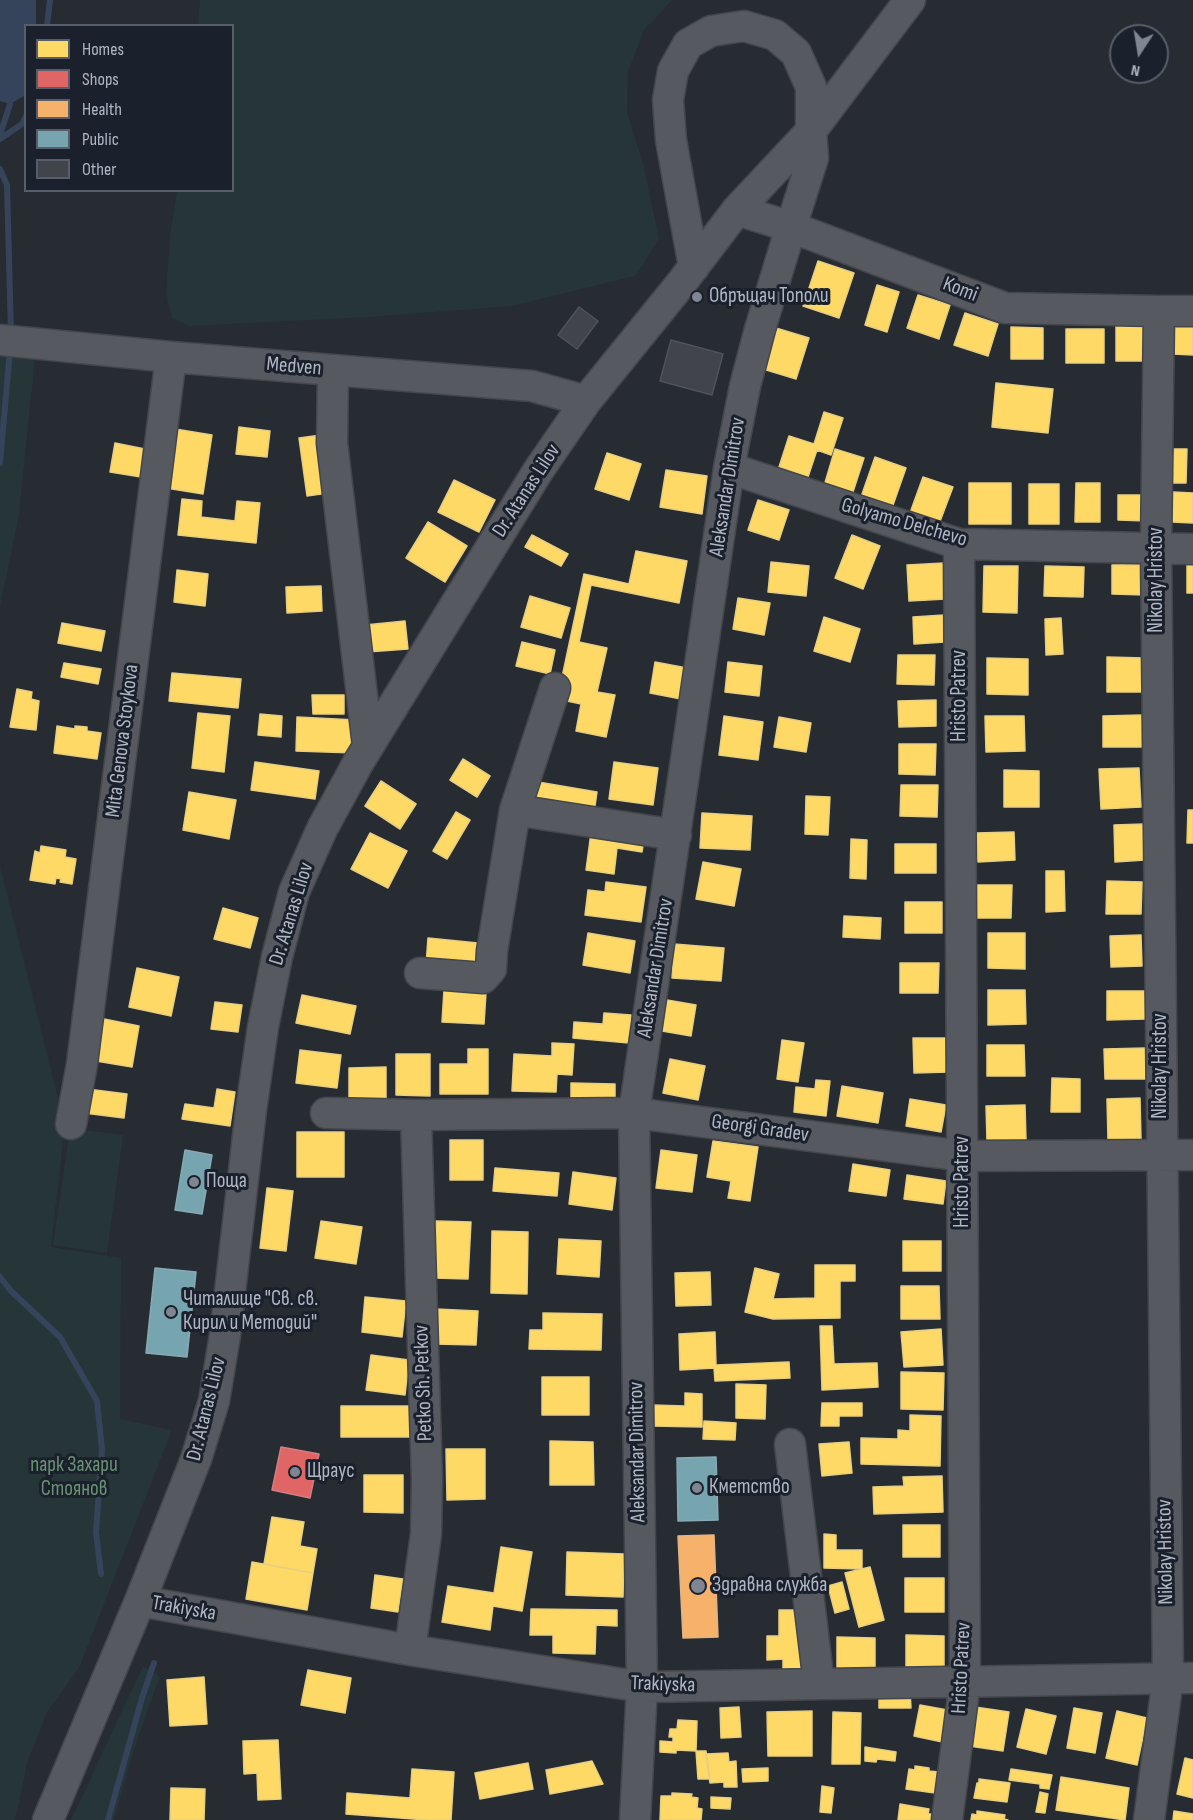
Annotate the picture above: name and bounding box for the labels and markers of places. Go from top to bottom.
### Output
place label: Обръщач Тополи [709,284,829,310]
marker: Обръщач Тополи [690,290,704,304]
place label: Поща [206,1169,247,1195]
marker: Поща [187,1175,201,1189]
place label: Читалище "Св. св. Кирил и Методий" [183,1287,318,1337]
marker: Читалище "Св. св. Кирил и Методий" [164,1305,178,1319]
place label: Щраус [307,1459,355,1485]
marker: Щраус [288,1465,302,1479]
place label: Кметство [709,1475,790,1501]
marker: Кметство [690,1481,704,1495]
place label: Здравна служба [712,1573,827,1599]
marker: Здравна служба [689,1577,707,1595]

